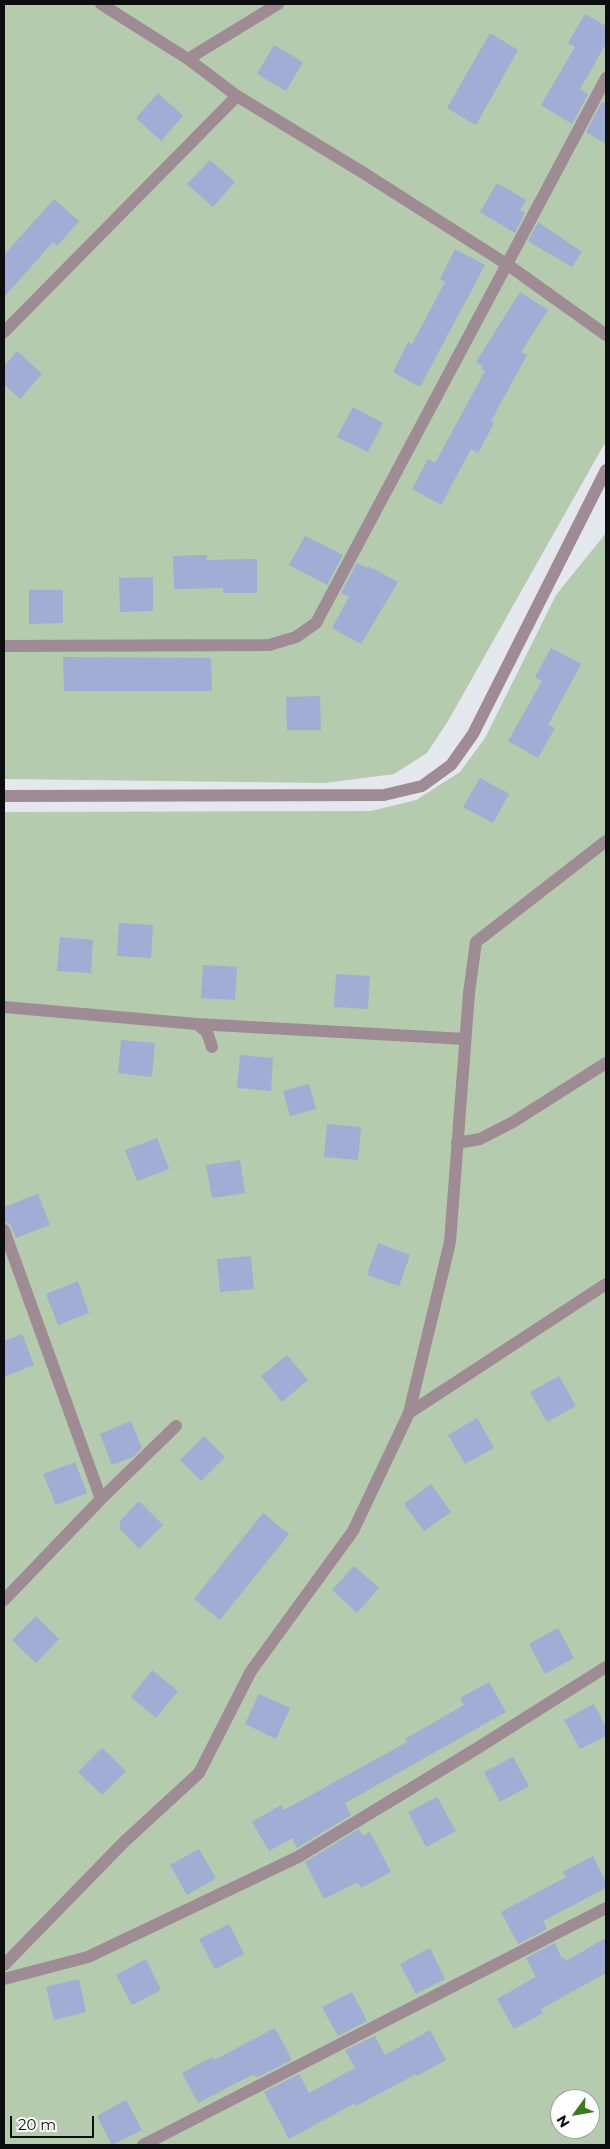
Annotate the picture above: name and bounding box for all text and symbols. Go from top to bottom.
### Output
north arrow [550,2089,600,2139]
scale bar [12,2106,96,2138]
text: N [552,2112,574,2131]
text: 20 m [18,2115,56,2134]

